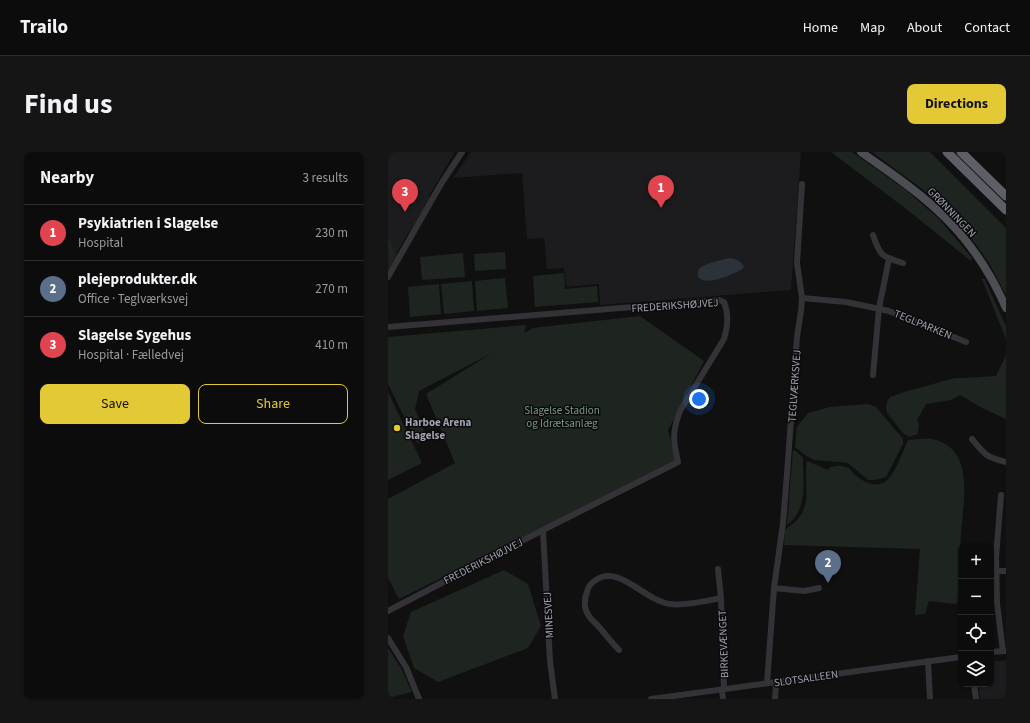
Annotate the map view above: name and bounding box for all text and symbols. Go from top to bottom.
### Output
text: Trailo [20,14,68,41]
text: Home [803,18,838,38]
text: Map [860,18,885,38]
text: About [907,18,942,38]
text: Contact [964,18,1010,38]
text: Find us [24,84,112,124]
button: Directions [907,84,1006,124]
text: Nearby [40,166,94,190]
text: 3 results [303,169,348,187]
pin: 1 [648,175,674,208]
pin: 3 [392,179,418,212]
street label: GRØNNINGEN [924,184,979,241]
text: Psykiatrien i Slagelse [78,213,218,234]
text: 1 [50,224,56,242]
text: 230 m [315,224,348,242]
text: Hospital [78,234,123,252]
text: plejeprodukter.dk [78,269,197,290]
text: 2 [50,280,56,298]
text: 270 m [315,280,348,298]
text: Office · Teglværksvej [78,290,188,308]
street label: FREDERIKSHØJVEJ [631,295,719,316]
street label: TEGLPARKEN [892,306,954,343]
text: Slagelse Sygehus [78,325,191,346]
text: 3 [50,336,56,354]
text: 410 m [315,336,348,354]
text: Hospital · Fælledvej [78,346,184,364]
street label: TEGLVÆRKSVEJ [784,349,805,423]
button: Save [40,384,190,424]
button: Share [198,384,348,424]
your location [689,389,709,409]
park label: Slagelse Stadion og Idrætsanlæg [524,403,600,431]
place label: Harboe Arena Slagelse [405,415,471,443]
marker: Harboe Arena Slagelse [392,423,402,433]
street label: FREDERIKSHØJVEJ [441,535,526,588]
map controls [958,543,994,687]
button: + [958,543,994,579]
pin: 2 [815,550,841,583]
button: − [958,579,994,615]
street label: MINESVEJ [540,591,557,639]
street label: BIRKEVÆNGET [715,610,732,678]
button: locate [958,615,994,651]
button: layers [958,651,994,687]
street label: SLOTSALLEEN [773,667,839,690]

